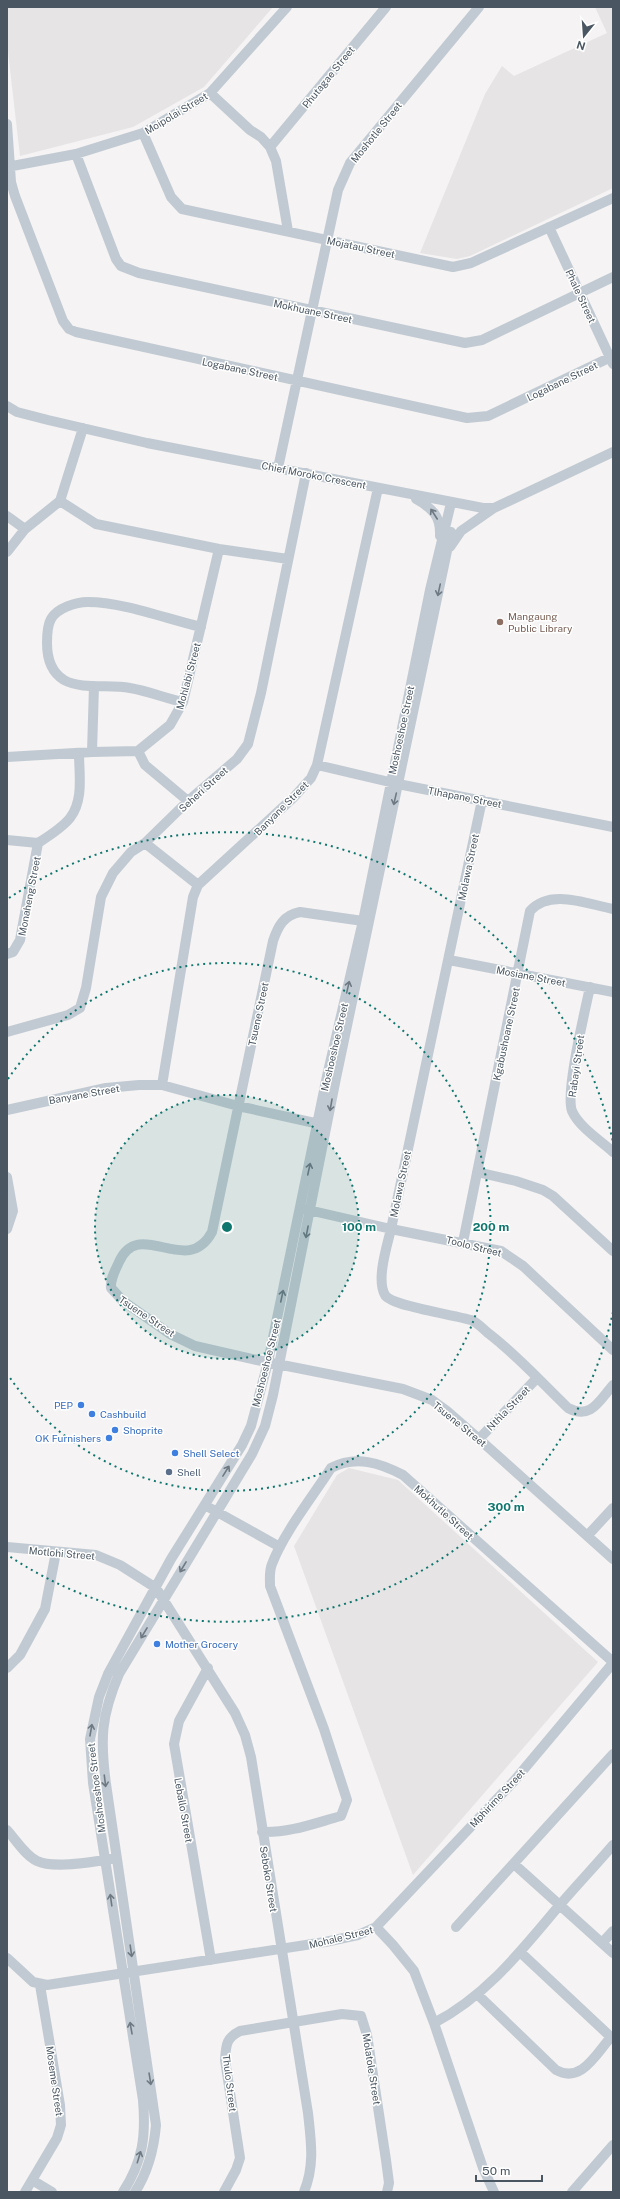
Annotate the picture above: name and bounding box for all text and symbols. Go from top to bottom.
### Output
north arrow [564,16,604,56]
text: N [575,39,587,53]
street label: Phutagae Street [299,44,357,110]
street label: Moipolai Street [142,89,210,136]
street label: Moshotle Street [348,99,404,165]
street label: Mojatau Street [326,234,396,260]
street label: Phale Street [563,267,599,325]
street label: Mokhuane Street [273,297,354,325]
street label: Logabane Street [201,355,279,383]
street label: Logabane Street [525,359,599,403]
street label: Chief Moroko Crescent [261,459,367,491]
one-way arrow [430,508,439,519]
one-way arrow [435,583,443,596]
place label: Mangaung Public Library [508,610,573,634]
marker: Mangaung Public Library [495,617,505,627]
street label: Mohlabi Street [173,641,203,711]
street label: Moshoeshoe Street [386,685,416,775]
street label: Seheri Street [176,764,230,814]
street label: Banyane Street [251,778,311,838]
street label: Tlhapane Street [427,784,503,810]
one-way arrow [390,792,398,805]
street label: Molawa Street [455,833,481,901]
street label: Monaheng Street [15,855,43,937]
street label: Mosiane Street [495,963,567,989]
street label: Tsuene Street [245,981,271,1047]
one-way arrow [344,981,352,994]
street label: Kgabushoane Street [490,986,522,1082]
street label: Moshoeshoe Street [318,1002,350,1092]
street label: Rabayi Street [566,1034,586,1098]
street label: Banyane Street [48,1082,120,1106]
one-way arrow [327,1098,335,1111]
street label: Molawa Street [387,1150,413,1218]
one-way arrow [305,1162,313,1175]
centre of rings [220,1220,234,1234]
text: 100 m [342,1220,376,1234]
text: 200 m [473,1220,509,1234]
one-way arrow [302,1226,310,1239]
street label: Toolo Street [445,1233,503,1259]
one-way arrow [278,1290,286,1303]
street label: Tsuene Street [117,1293,177,1339]
street label: Moshoeshoe Street [249,1318,283,1408]
street label: Nthla Street [484,1383,532,1433]
place label: PEP [54,1399,74,1411]
street label: Tsuene Street [431,1399,489,1449]
marker: PEP [76,1400,86,1410]
place label: Cashbuild [100,1408,146,1420]
marker: Cashbuild [87,1409,97,1419]
place label: Shoprite [123,1424,163,1436]
marker: Shoprite [110,1425,120,1435]
place label: OK Furnishers [35,1432,101,1444]
marker: OK Furnishers [104,1433,114,1443]
place label: Shell Select [183,1447,239,1459]
marker: Shell Select [170,1448,180,1458]
place label: Shell [177,1466,201,1478]
one-way arrow [221,1466,230,1477]
marker: Shell [164,1467,174,1477]
street label: Mokhutle Street [412,1482,476,1542]
text: 300 m [488,1500,525,1514]
street label: Motlohi Street [28,1544,96,1562]
one-way arrow [178,1561,186,1573]
one-way arrow [139,1627,147,1639]
place label: Mother Grocery [165,1638,239,1650]
marker: Mother Grocery [152,1639,162,1649]
one-way arrow [87,1724,95,1737]
street label: Moshoeshoe Street [85,1742,107,1834]
street label: Mphirime Street [467,1766,527,1830]
one-way arrow [101,1774,109,1787]
street label: Leballo Street [172,1777,196,1843]
street label: Seboko Street [258,1845,280,1913]
one-way arrow [107,1894,115,1907]
street label: Mohale Street [308,1923,374,1951]
one-way arrow [127,1944,135,1957]
one-way arrow [126,2022,134,2035]
street label: Molatole Street [360,2032,384,2106]
street label: Moseme Street [44,2045,66,2117]
street label: Thulo Street [221,2054,239,2112]
one-way arrow [146,2073,154,2086]
one-way arrow [136,2151,144,2163]
scale bar [476,2157,542,2183]
text: 50 m [482,2164,510,2178]

